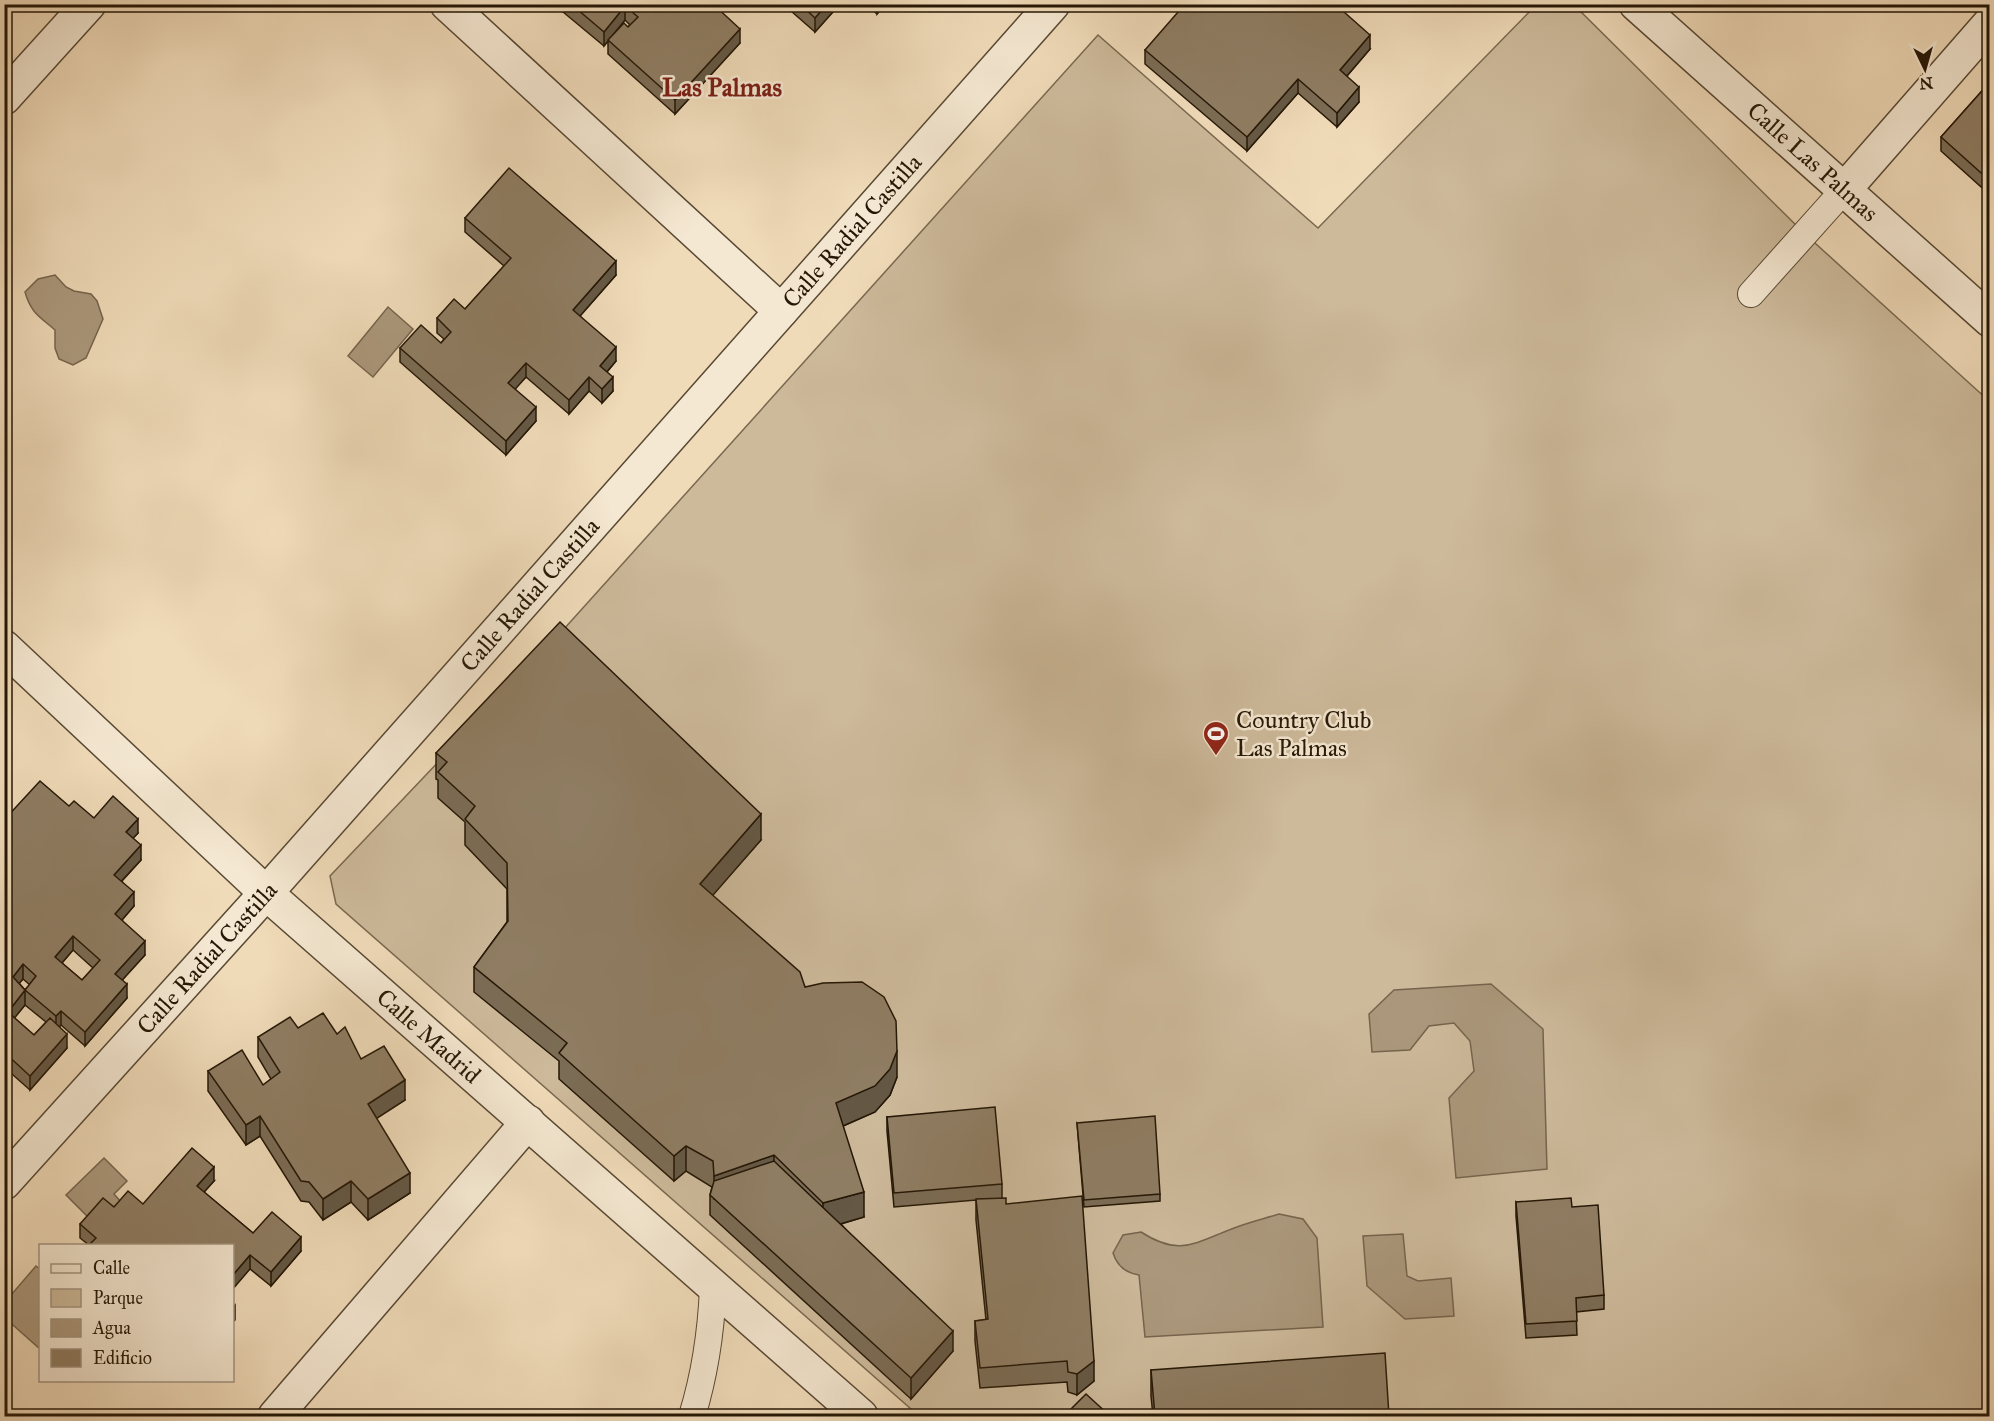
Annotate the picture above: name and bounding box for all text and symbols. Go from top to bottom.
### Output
north arrow [1895,39,1955,99]
district label: Las Palmas [662,71,783,103]
text: N [1918,73,1934,94]
street label: Calle Las Palmas [1741,96,1885,228]
street label: Calle Radial Castilla [776,147,929,314]
street label: Calle Radial Castilla [454,511,607,678]
place label: Country Club Las Palmas [1236,705,1371,763]
sports icon: Country Club Las Palmas [1201,719,1231,757]
street label: Calle Radial Castilla [130,875,284,1041]
street label: Calle Madrid [370,982,487,1090]
legend [39,1244,234,1382]
text: Calle [93,1257,130,1279]
text: Parque [93,1287,143,1310]
text: Agua [92,1317,131,1340]
text: Edificio [93,1347,152,1369]

